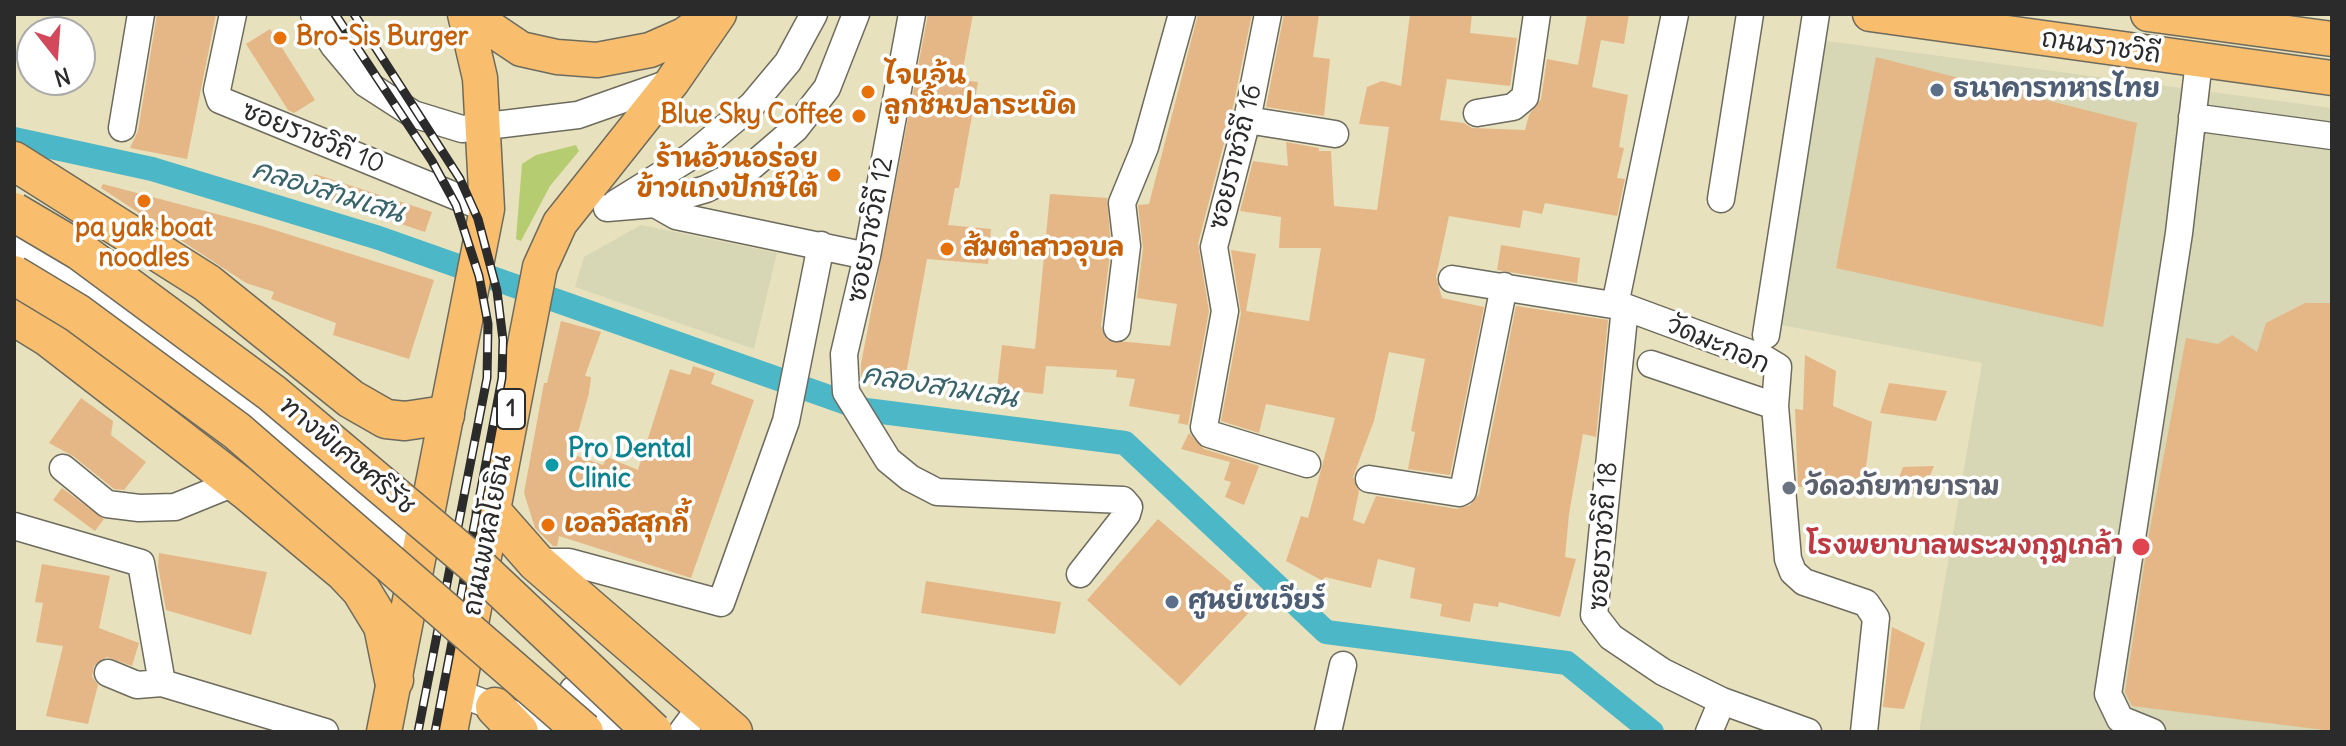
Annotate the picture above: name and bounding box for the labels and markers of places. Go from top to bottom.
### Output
place label: Bro-Sis Burger [296,22,468,54]
marker: Bro-Sis Burger [271,29,289,47]
place label: ไจแอ้น ลูกชิ้นปลาระเบิด [884,61,1076,122]
place label: ธนาคารทหารไทย [1953,74,2160,106]
marker: ธนาคารทหารไทย [1928,81,1946,99]
marker: ไจแอ้น ลูกชิ้นปลาระเบิด [859,83,877,101]
place label: Blue Sky Coffee [661,100,843,132]
marker: Blue Sky Coffee [850,107,868,125]
place label: ร้านอ้วนอร่อย ข้าวแกงปักษ์ใต้ [637,144,818,206]
marker: ร้านอ้วนอร่อย ข้าวแกงปักษ์ใต้ [825,166,843,184]
marker: pa yak boat noodles [135,192,153,210]
place label: pa yak boat noodles [75,213,213,274]
place label: ส้มตำสาวอุบล [963,233,1124,265]
marker: ส้มตำสาวอุบล [938,240,956,258]
place label: Pro Dental Clinic [568,434,691,496]
marker: Pro Dental Clinic [543,456,561,474]
place label: วัดอภัยทายาราม [1805,472,2000,504]
marker: วัดอภัยทายาราม [1780,479,1798,497]
place label: เอลวิสสุกกี้ [564,509,689,541]
marker: เอลวิสสุกกี้ [539,516,557,534]
place label: โรงพยาบาลพระมงกุฎเกล้า [1807,531,2123,563]
marker: โรงพยาบาลพระมงกุฎเกล้า [2130,536,2152,558]
place label: ศูนย์เซเวียร์ [1188,586,1325,618]
marker: ศูนย์เซเวียร์ [1163,593,1181,611]

